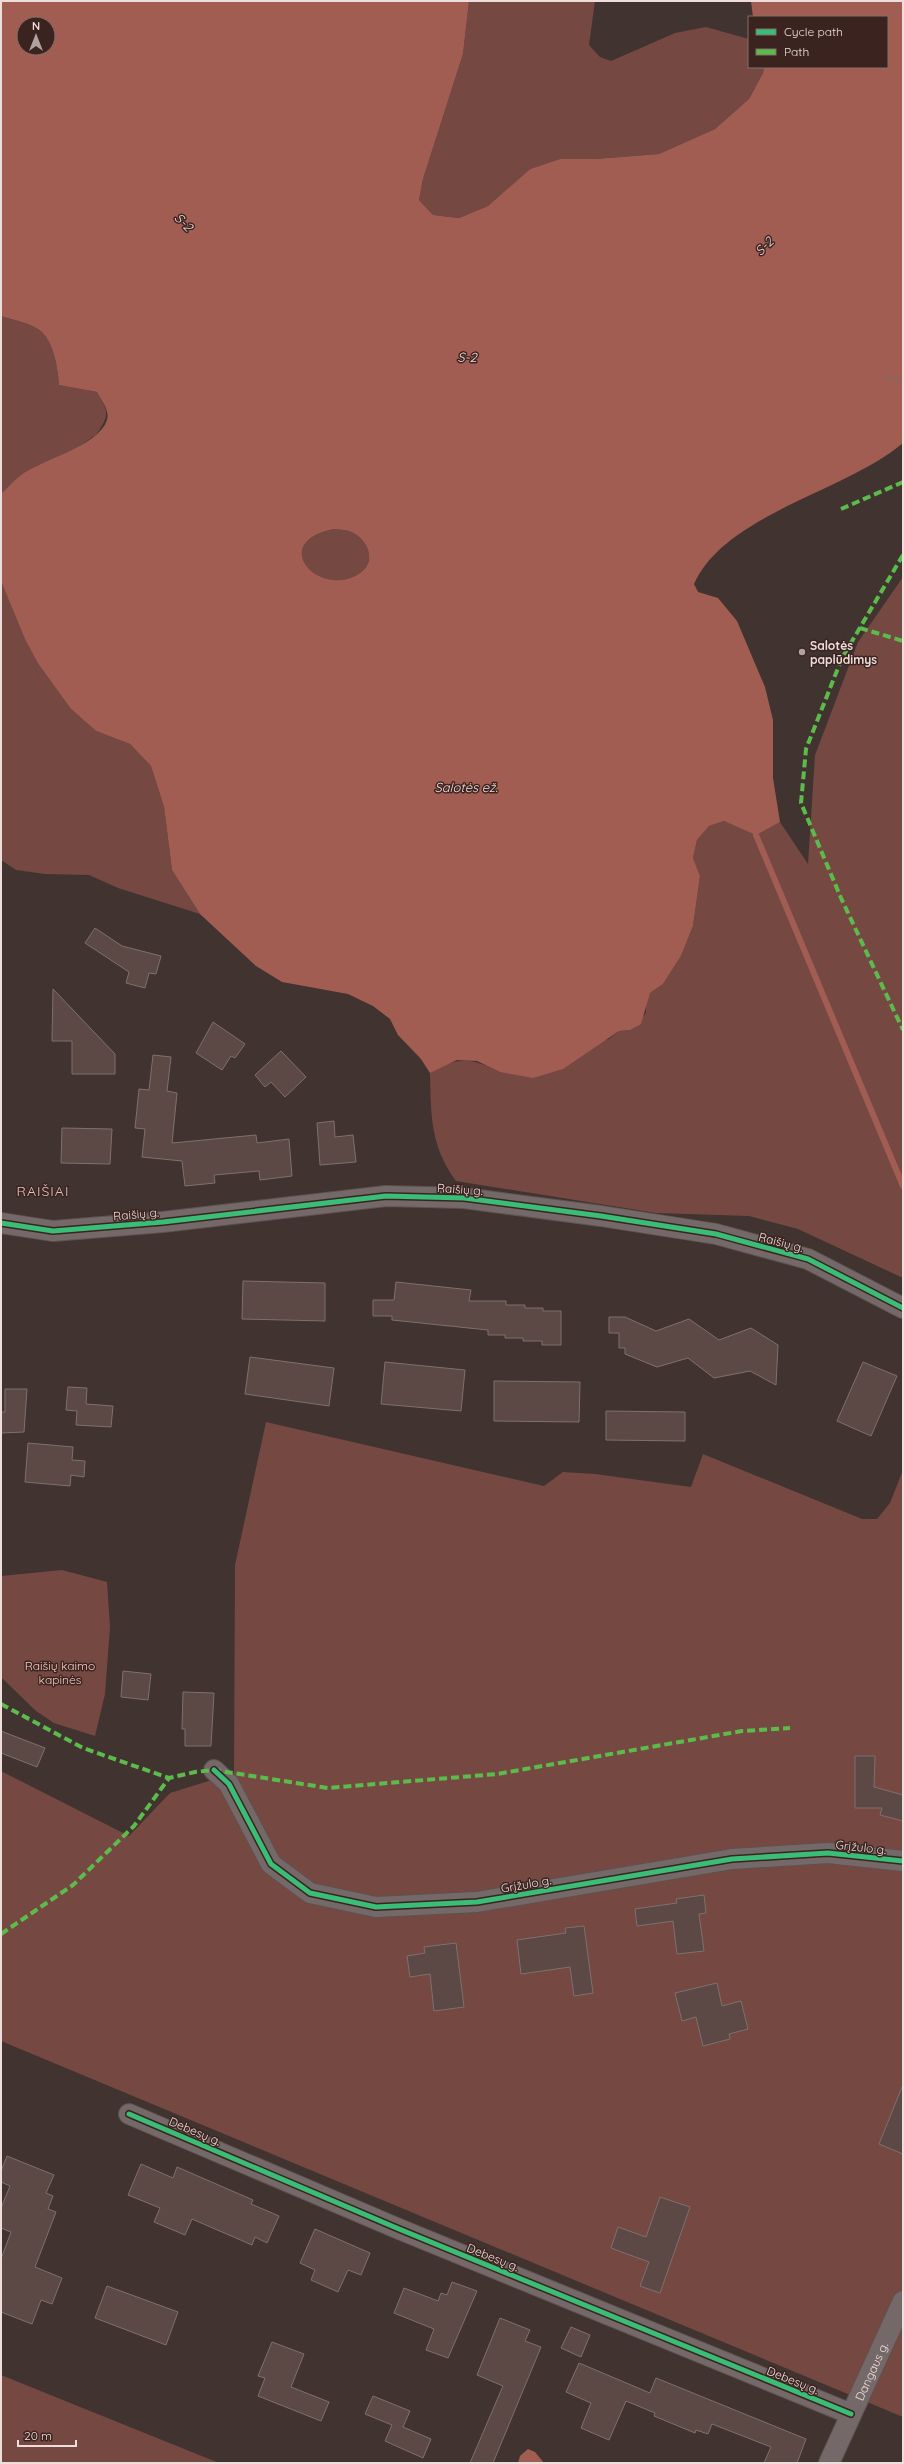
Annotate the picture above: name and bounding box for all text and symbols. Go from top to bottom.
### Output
north arrow [16,16,56,56]
legend [748,16,888,68]
text: N [32,19,40,33]
text: Cycle path [784,24,843,39]
text: Path [784,44,809,59]
water label: S-2 [171,209,198,236]
water label: S-2 [751,232,778,259]
water label: S-2 [457,349,479,365]
place label: Salotės paplūdimys [810,638,877,667]
marker: Salotės paplūdimys [797,647,807,657]
water label: Salotės ež. [434,779,498,795]
street label: Raišių g. [437,1180,483,1198]
district label: RAIŠIAI [17,1182,69,1200]
street label: Raišių g. [112,1205,160,1223]
street label: Raišių g. [757,1229,805,1255]
park label: Raišių kaimo kapinės [25,1658,95,1687]
street label: Grįžulo g. [835,1837,887,1857]
street label: Grįžulo g. [500,1872,552,1896]
street label: Debesų g. [167,2113,223,2149]
street label: Debesų g. [465,2240,521,2274]
street label: Dangaus g. [851,2339,891,2403]
street label: Debesų g. [765,2363,821,2397]
scale bar [18,2422,76,2448]
text: 20 m [24,2428,52,2443]

